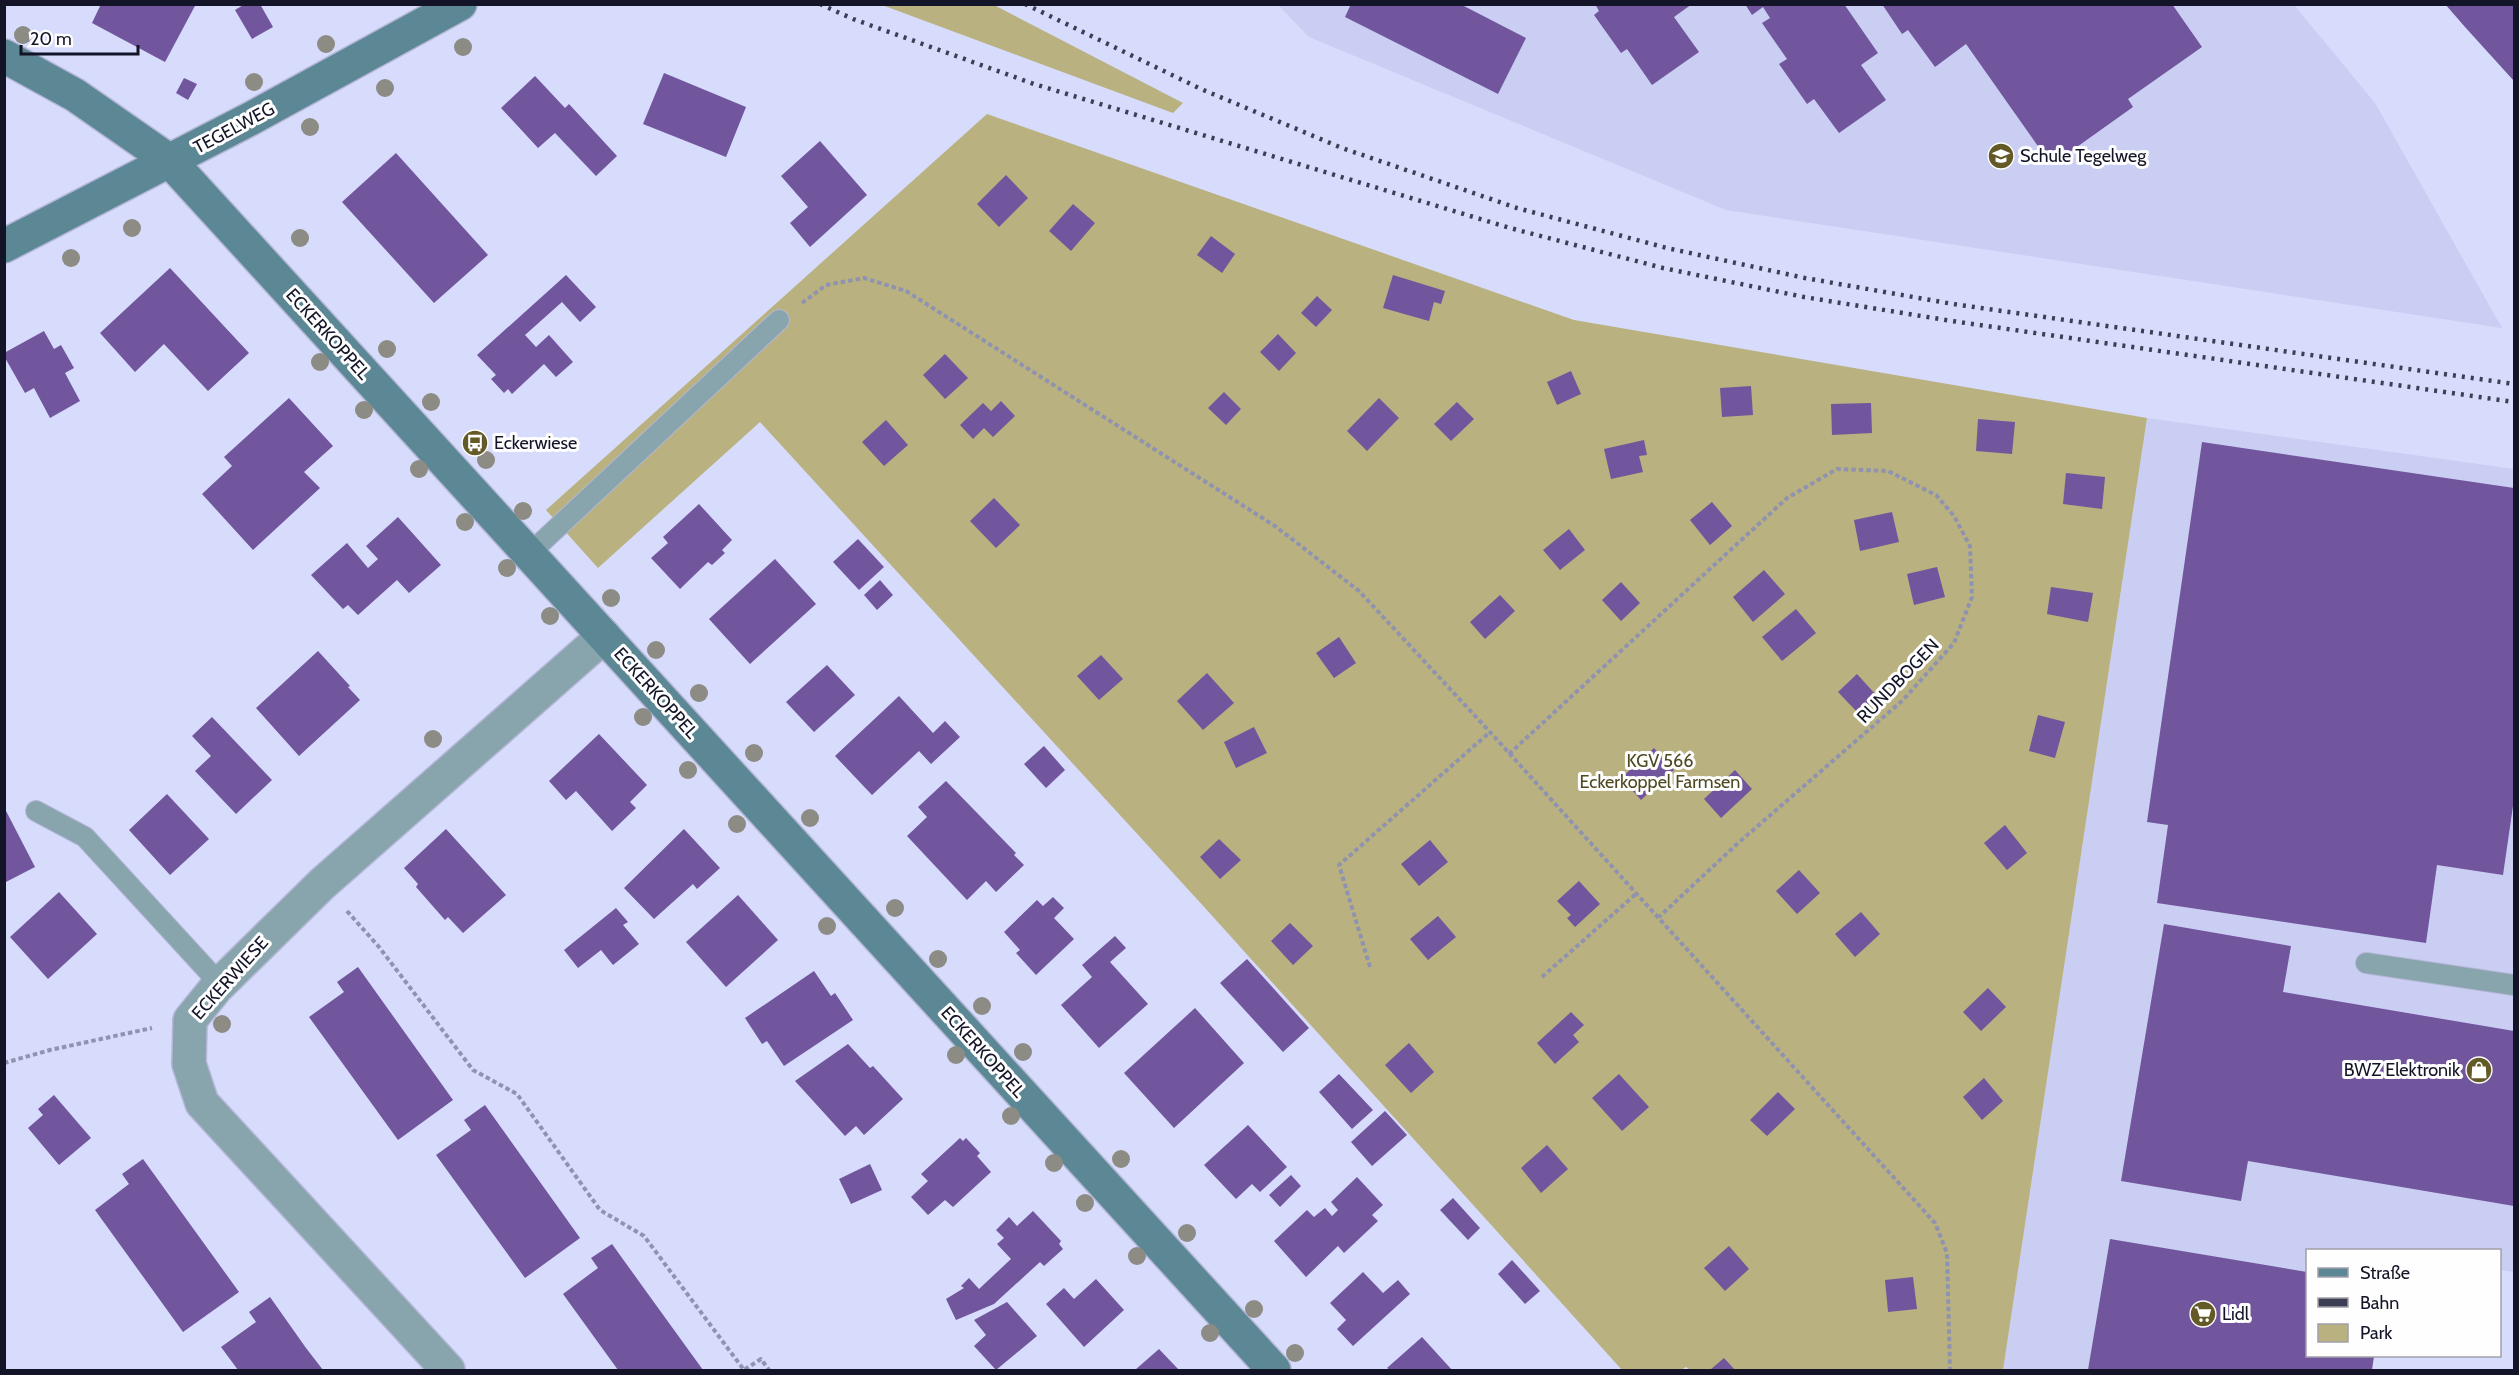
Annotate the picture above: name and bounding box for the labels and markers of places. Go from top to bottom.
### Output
school or university icon: Schule Tegelweg [1986,141,2016,171]
place label: Schule Tegelweg [2020,145,2147,167]
bus stop icon: Eckerwiese [460,428,490,458]
place label: Eckerwiese [494,432,577,454]
shop icon: BWZ Elektronik [2464,1055,2494,1085]
place label: BWZ Elektronik [2344,1059,2461,1081]
supermarket icon: Lidl [2188,1299,2218,1329]
place label: Lidl [2222,1303,2250,1325]

